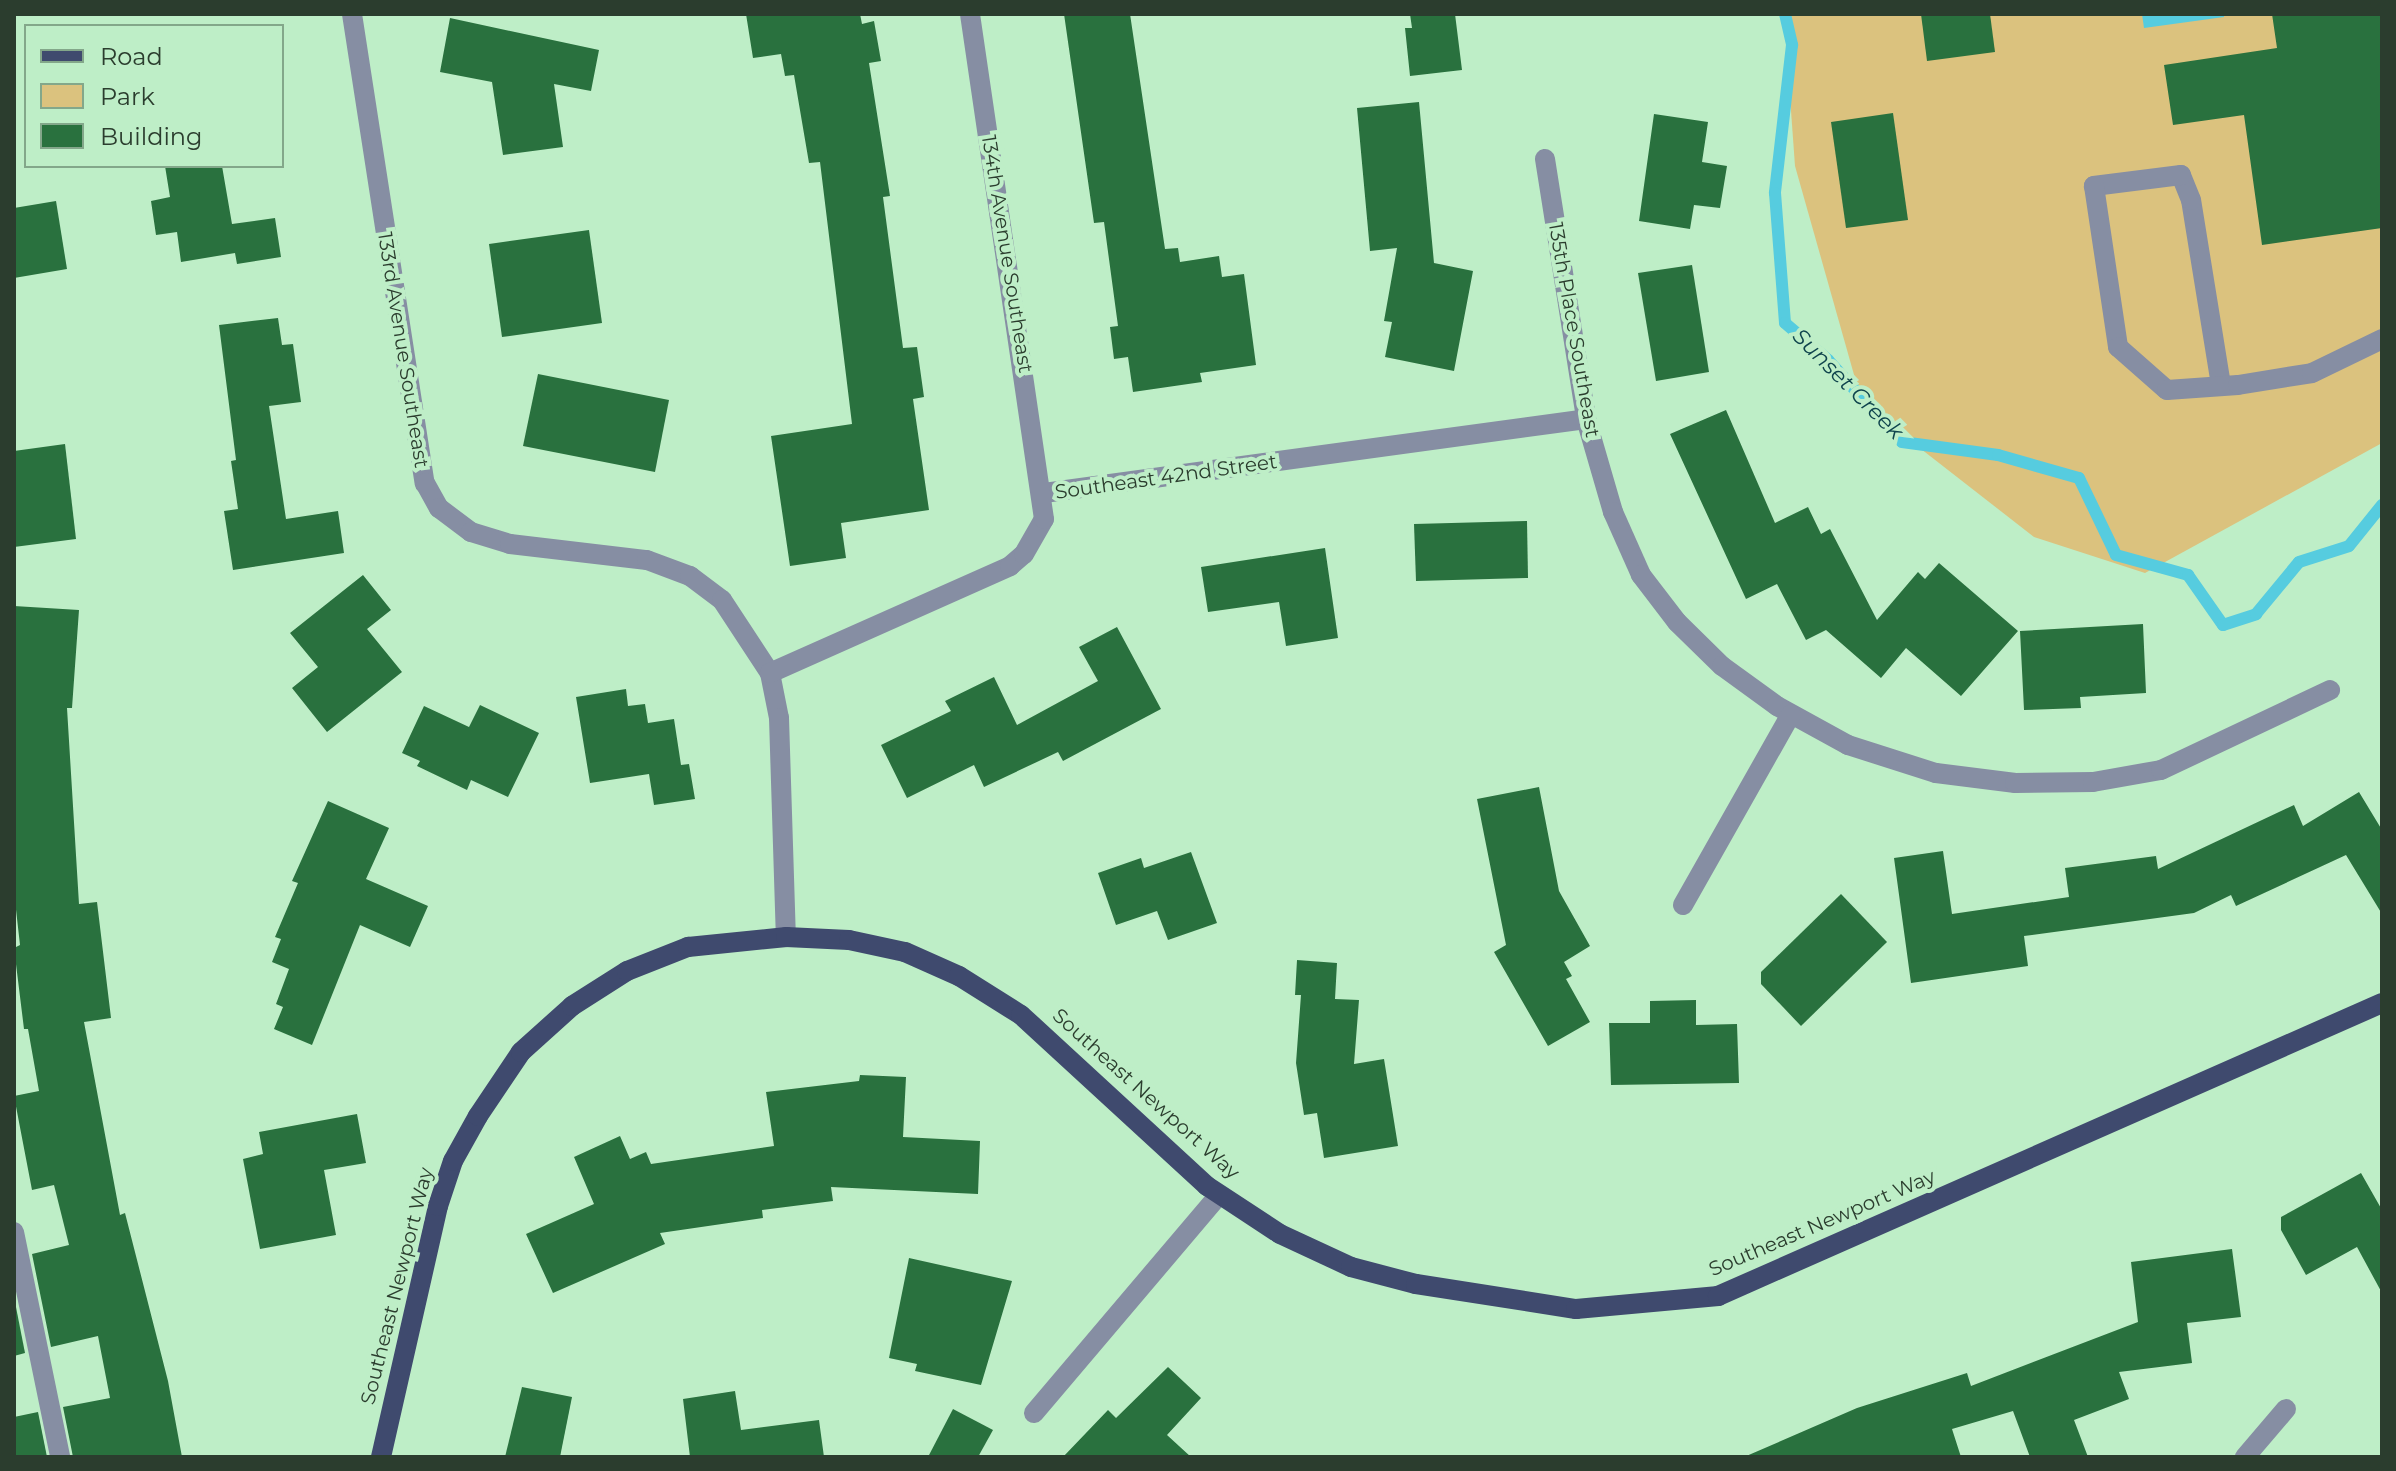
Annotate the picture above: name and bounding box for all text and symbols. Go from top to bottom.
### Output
legend [24,24,284,168]
text: Road [100,42,163,71]
text: Park [100,82,155,111]
text: Building [100,122,203,151]
street label: 134th Avenue Southeast [976,133,1038,375]
street label: 135th Place Southeast [1543,221,1605,439]
street label: 133rd Avenue Southeast [373,230,433,470]
water label: Sunset Creek [1787,323,1909,445]
street label: Southeast 42nd Street [1053,450,1279,504]
street label: Southeast Newport Way [1047,1004,1245,1184]
street label: Southeast Newport Way [1705,1164,1939,1282]
street label: Southeast Newport Way [356,1165,438,1407]

